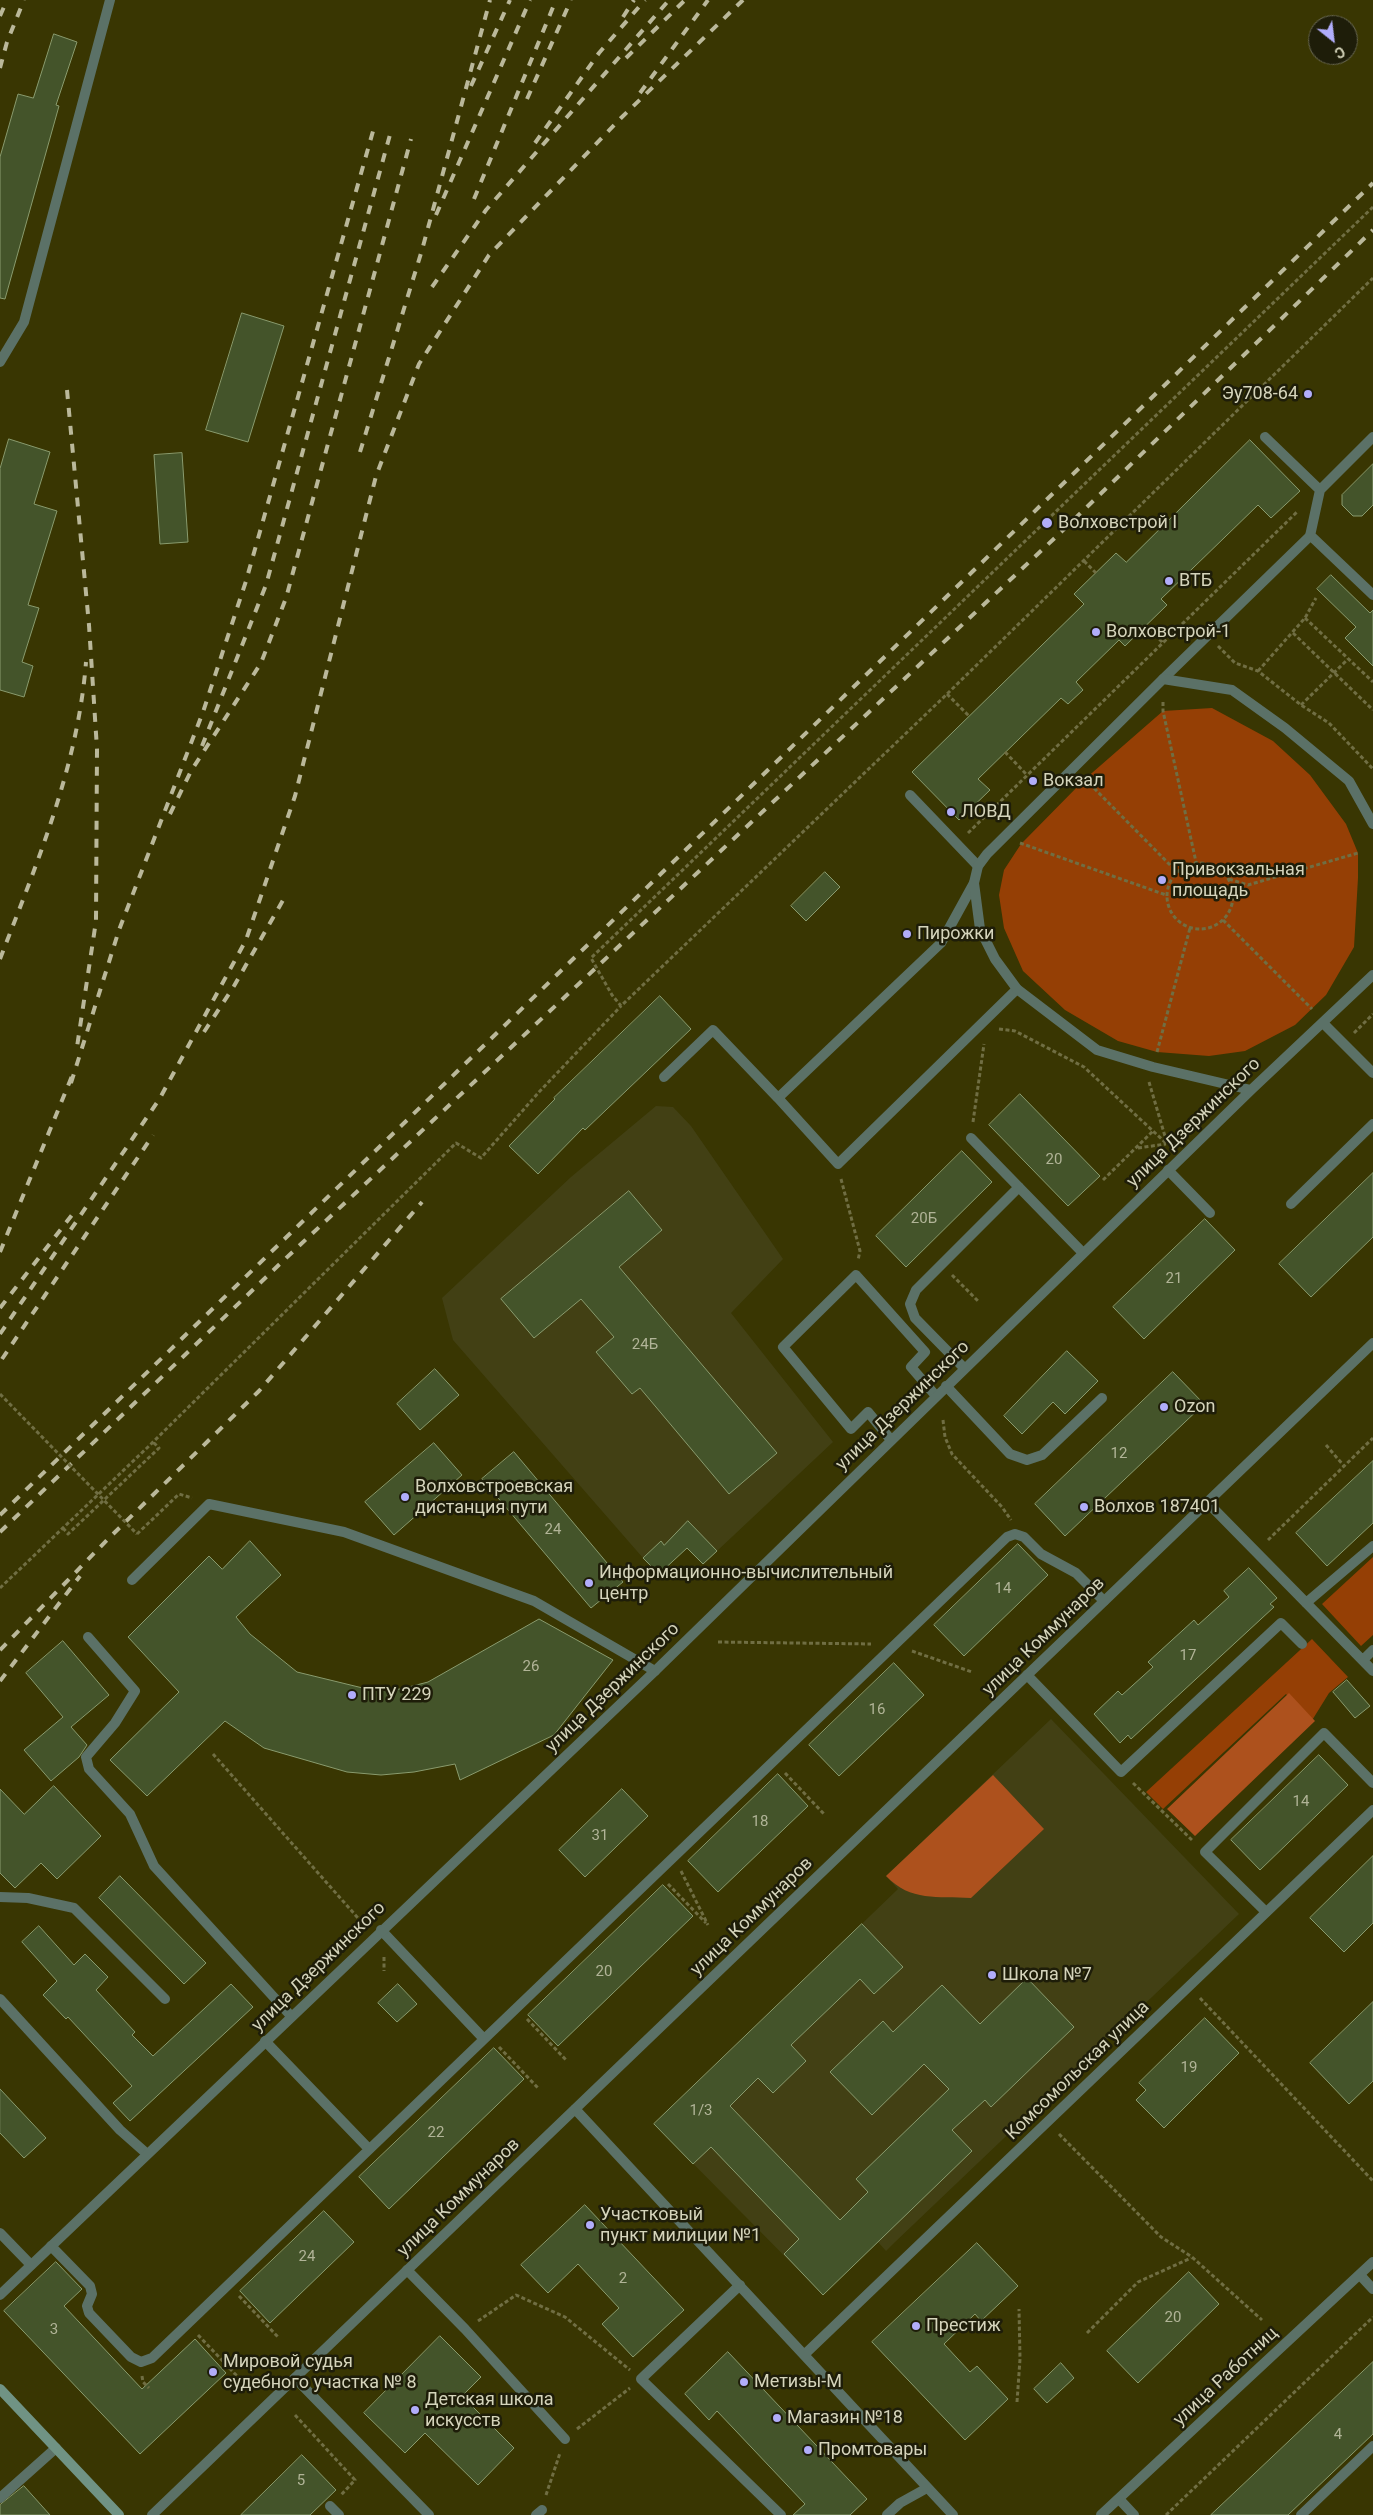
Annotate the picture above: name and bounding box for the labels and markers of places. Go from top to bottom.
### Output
place label: Эу708-64 [1222,383,1298,405]
marker: Эу708-64 [1302,388,1314,400]
place label: Волховстрой I [1058,512,1177,534]
marker: Волховстрой I [1040,516,1054,530]
place label: ВТБ [1179,570,1212,592]
marker: ВТБ [1163,575,1175,587]
place label: Волховстрой-1 [1106,621,1231,643]
marker: Волховстрой-1 [1090,626,1102,638]
place label: Вокзал [1043,770,1104,792]
marker: Вокзал [1027,775,1039,787]
place label: ЛОВД [961,801,1011,823]
marker: ЛОВД [945,806,957,818]
place label: Привокзальная площадь [1172,859,1305,902]
marker: Привокзальная площадь [1156,874,1168,886]
place label: Пирожки [917,923,994,945]
marker: Пирожки [901,928,913,940]
place label: Ozon [1174,1396,1215,1418]
marker: Ozon [1158,1401,1170,1413]
place label: Волховстроевская дистанция пути [415,1476,573,1518]
marker: Волховстроевская дистанция пути [399,1491,411,1503]
place label: Волхов 187401 [1094,1496,1220,1518]
marker: Волхов 187401 [1078,1501,1090,1513]
place label: Информационно-вычислительный центр [599,1562,893,1605]
marker: Информационно-вычислительный центр [583,1577,595,1589]
place label: ПТУ 229 [362,1684,432,1706]
marker: ПТУ 229 [346,1689,358,1701]
place label: Школа №7 [1002,1964,1092,1986]
marker: Школа №7 [986,1969,998,1981]
place label: Участковый пункт милиции №1 [600,2204,761,2246]
marker: Участковый пункт милиции №1 [584,2219,596,2231]
place label: Престиж [926,2315,1001,2337]
marker: Престиж [910,2320,922,2332]
place label: Мировой судья судебного участка № 8 [223,2351,417,2394]
marker: Мировой судья судебного участка № 8 [207,2366,219,2378]
place label: Метизы-М [754,2371,842,2393]
marker: Метизы-М [738,2376,750,2388]
place label: Детская школа искусств [425,2389,554,2432]
marker: Детская школа искусств [409,2404,421,2416]
place label: Магазин №18 [787,2407,903,2429]
marker: Магазин №18 [771,2412,783,2424]
place label: Промтовары [818,2439,927,2461]
marker: Промтовары [802,2444,814,2456]

